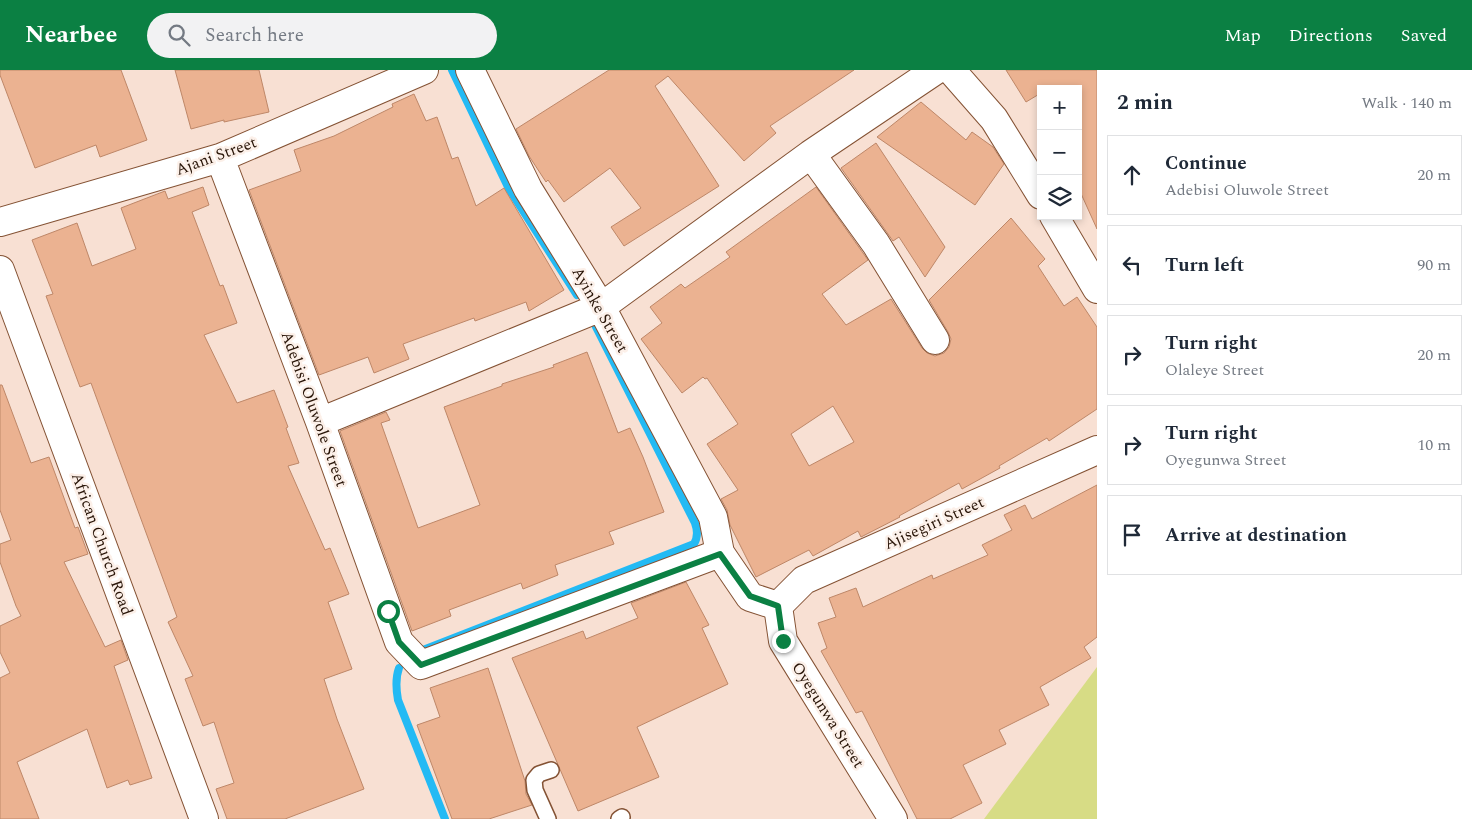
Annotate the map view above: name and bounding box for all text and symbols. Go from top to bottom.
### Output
search box [147,13,497,58]
text: Nearbee [25,17,117,53]
icon: search [165,21,193,49]
text: Search here [205,21,304,50]
text: Map [1225,22,1261,49]
text: Directions [1289,22,1373,49]
text: Saved [1401,22,1447,49]
map controls [1037,85,1082,220]
button: + [1037,85,1082,130]
text: 2 min [1117,87,1173,119]
text: Walk · 140 m [1361,91,1452,115]
street label: Ajani Street [172,130,260,182]
button: − [1037,130,1082,175]
text: Continue [1165,149,1247,178]
icon: ahead [1118,161,1146,189]
text: 20 m [1417,163,1451,187]
button: layers [1037,175,1082,220]
text: Adebisi Oluwole Street [1165,178,1329,202]
icon: left [1118,251,1146,279]
text: Turn left [1165,251,1244,280]
text: 90 m [1417,253,1451,277]
street label: Ayinke Street [566,263,634,358]
street label: Adebisi Oluwole Street [275,328,353,490]
text: Turn right [1165,329,1258,358]
icon: right [1118,341,1146,369]
text: 20 m [1417,343,1451,367]
text: Olaleye Street [1165,358,1264,382]
text: Turn right [1165,419,1258,448]
icon: right [1118,431,1146,459]
text: 10 m [1417,433,1451,457]
text: Oyegunwa Street [1165,448,1286,472]
street label: African Church Road [65,469,139,619]
street label: Ajisegiri Street [880,490,988,556]
icon: arrive [1118,521,1146,549]
text: Arrive at destination [1165,521,1347,550]
route start [377,600,400,623]
route end [772,630,795,653]
street label: Oyegunwa Street [786,657,871,773]

